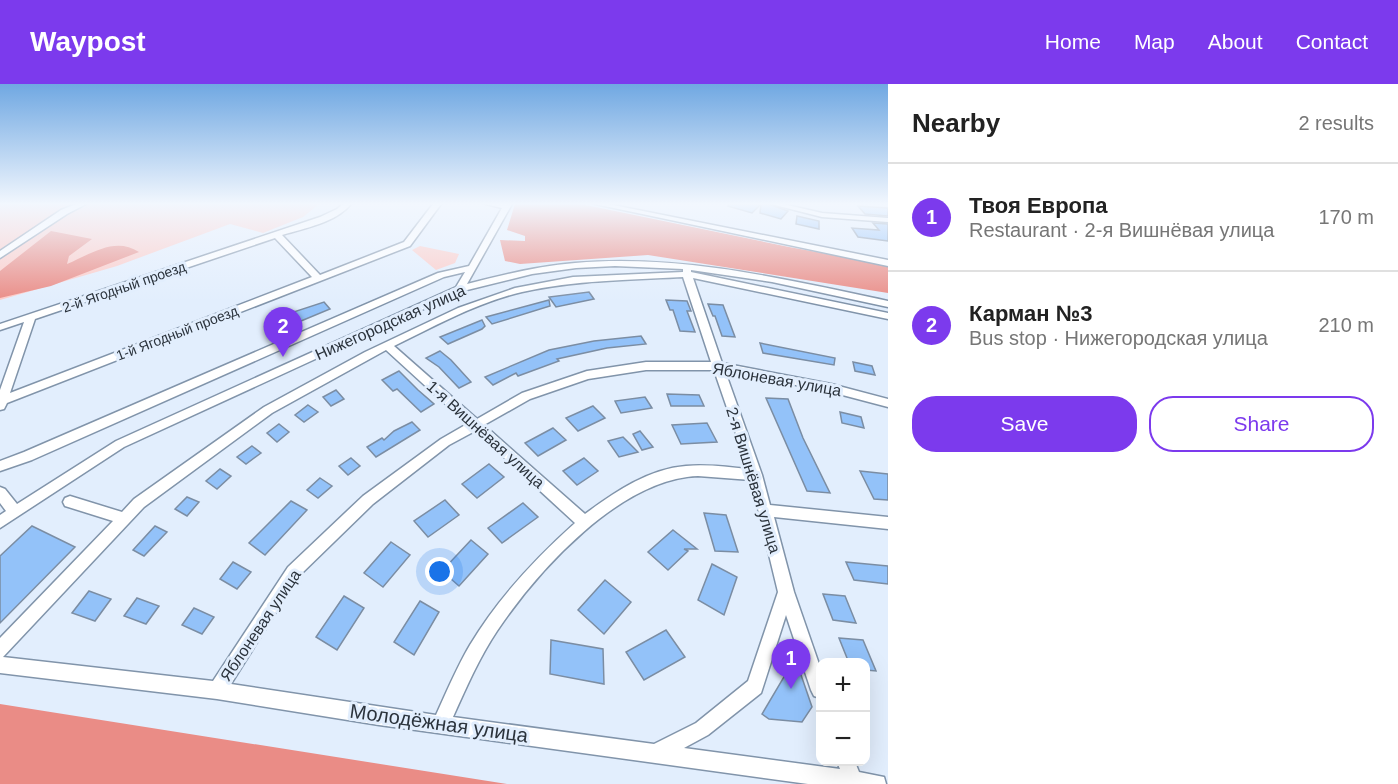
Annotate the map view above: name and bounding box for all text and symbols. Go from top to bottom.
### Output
text: Waypost [30,26,146,57]
text: Home [1045,30,1101,53]
text: Map [1134,30,1175,53]
text: About [1208,30,1263,53]
text: Contact [1296,30,1368,53]
text: Nearby [912,108,1000,138]
text: 2 results [1298,112,1374,134]
text: Твоя Европа [969,193,1108,218]
text: 1 [926,206,937,228]
text: 170 m [1318,206,1374,228]
text: Restaurant · 2-я Вишнёвая улица [969,219,1274,241]
street label: 2-й Ягодный проезд [60,258,188,316]
street label: Нижегородская улица [312,282,468,363]
text: Карман №3 [969,301,1092,326]
street label: 1-й Ягодный проезд [114,302,240,364]
pin: 2 [264,308,302,357]
text: 2 [926,314,937,336]
text: 210 m [1318,314,1374,336]
text: Bus stop · Нижегородская улица [969,327,1268,349]
street label: Яблоневая улица [711,360,843,399]
street label: 1-я Вишнёвая улица [424,377,548,492]
button: Save [912,396,1137,452]
button: Share [1149,396,1374,452]
street label: 2-я Вишнёвая улица [723,405,784,555]
your location [425,557,454,586]
street label: Яблоневая улица [217,566,304,684]
pin: 1 [772,640,810,689]
map controls [816,658,870,766]
button: + [816,658,870,712]
street label: Молодёжная улица [348,700,530,747]
button: − [816,712,870,766]

